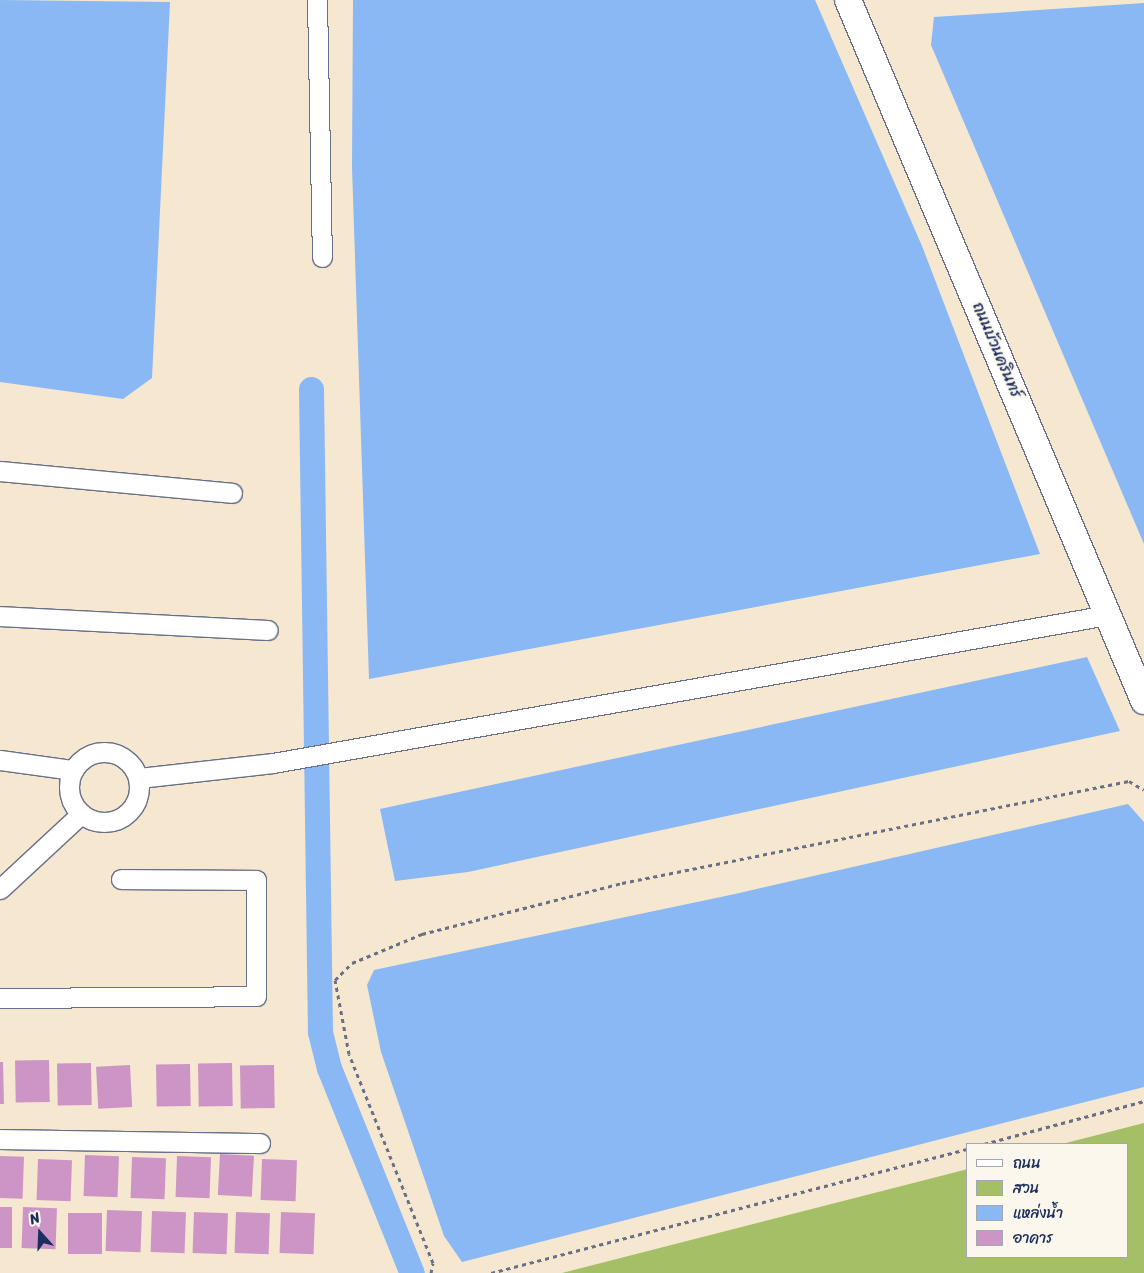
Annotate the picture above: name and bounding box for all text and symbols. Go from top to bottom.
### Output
street label: ถนนบัวนครินทร์ [968,299,1026,401]
legend [966,1143,1129,1258]
text: ถนน [1013,1150,1041,1176]
text: สวน [1013,1175,1039,1201]
text: แหล่งน้ำ [1013,1200,1063,1226]
text: N [26,1205,44,1232]
north arrow [15,1208,65,1258]
text: อาคาร [1013,1225,1053,1251]

